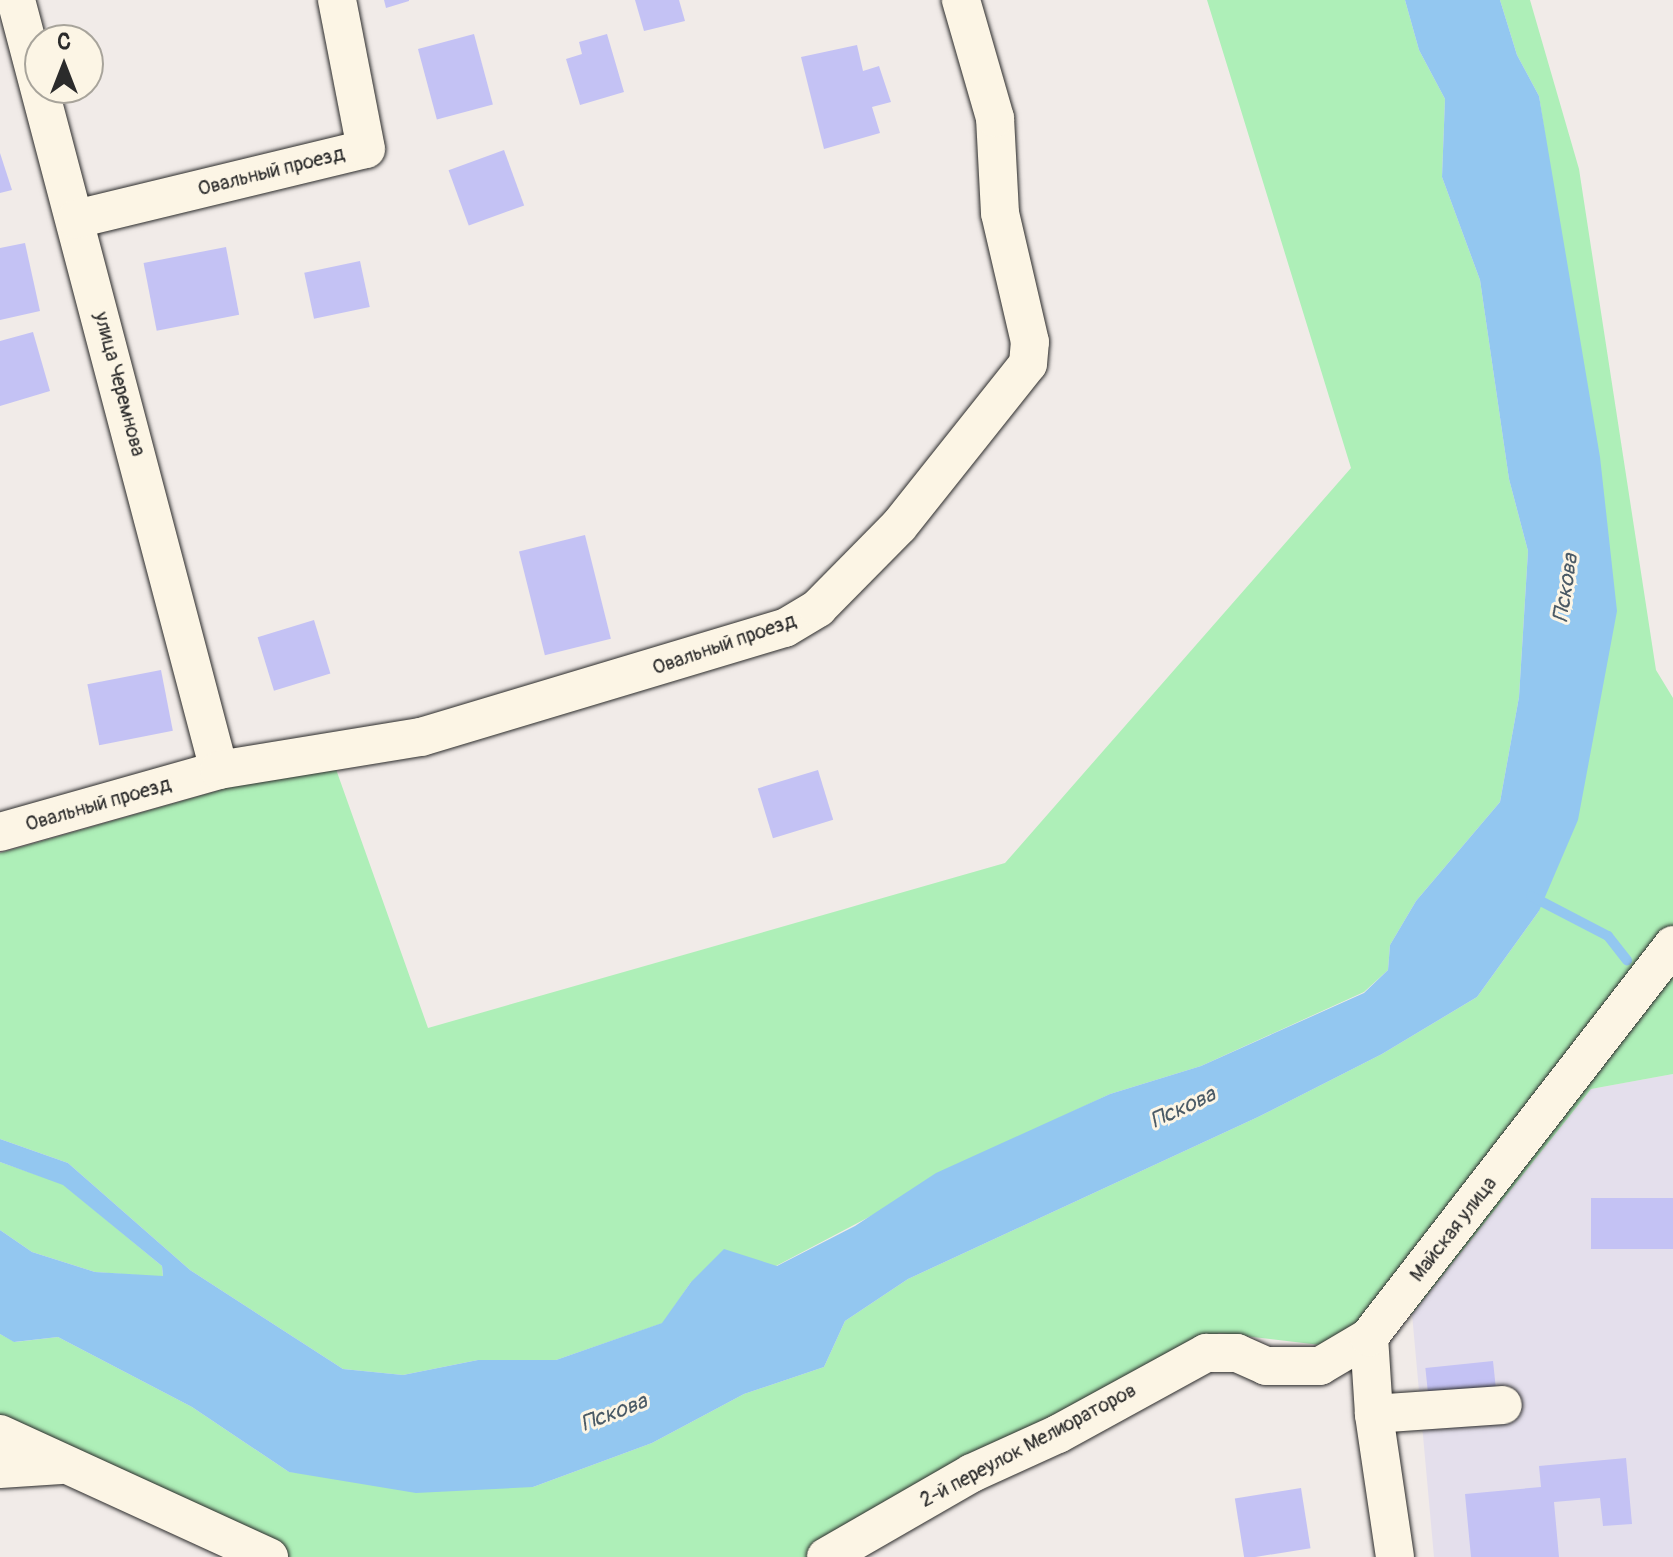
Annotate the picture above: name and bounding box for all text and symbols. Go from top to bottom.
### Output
north arrow [24,24,104,104]
text: С [57,28,71,56]
street label: Овальный проезд [195,141,347,201]
street label: улица Черемнова [89,309,151,459]
water label: Пскова [1548,552,1584,624]
street label: Овальный проезд [649,608,799,680]
street label: Овальный проезд [23,772,173,836]
water label: Пскова [1146,1082,1220,1134]
street label: Майская улица [1405,1172,1501,1286]
street label: 2-й переулок Мелиораторов [916,1378,1140,1512]
water label: Пскова [577,1388,651,1438]

